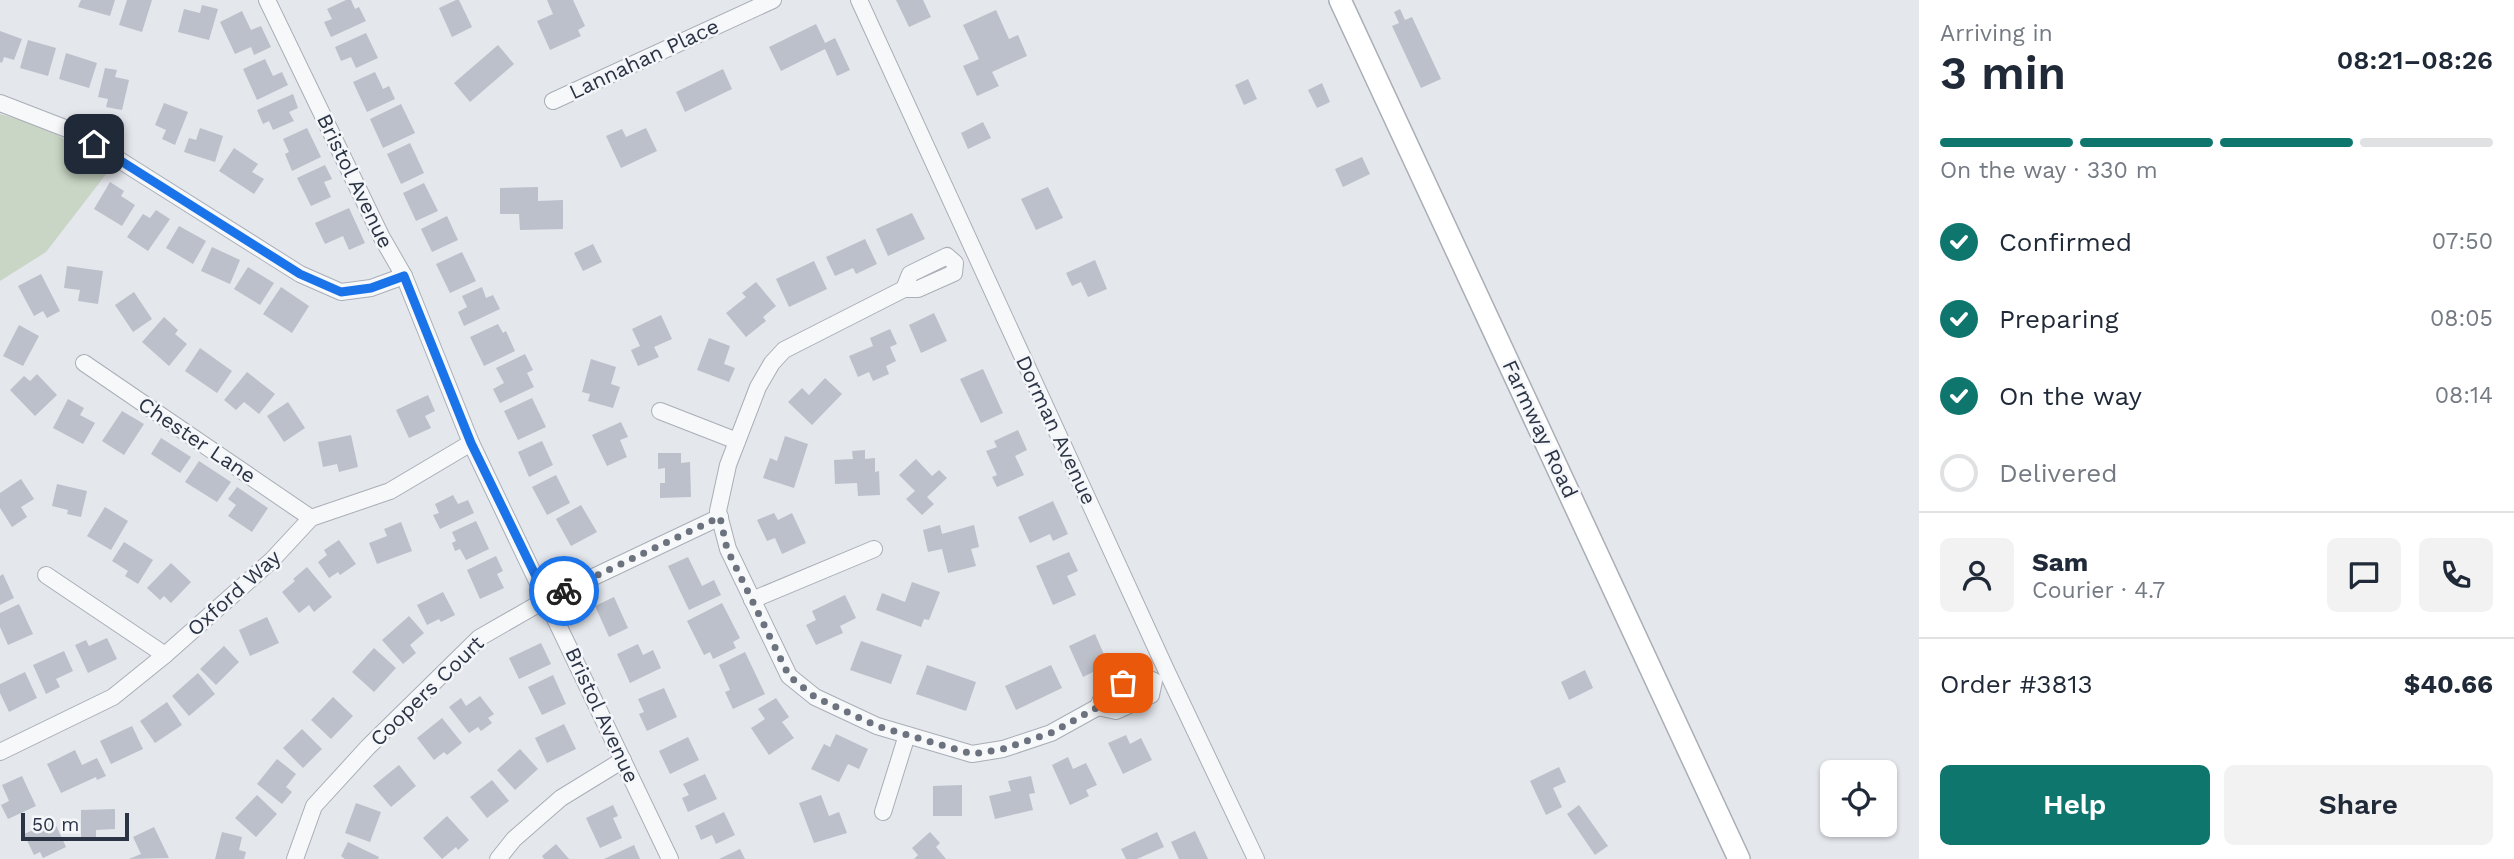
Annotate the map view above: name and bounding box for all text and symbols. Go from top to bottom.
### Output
street label: Lannahan Place [565,13,723,104]
text: Arriving in [1940,20,2053,47]
text: 08:21–08:26 [2337,45,2493,75]
text: 3 min [1940,46,2066,100]
street label: Bristol Avenue [312,109,399,252]
pin [64,114,124,174]
icon: home [75,125,113,163]
text: On the way · 330 m [1940,157,2158,184]
icon: check [1940,223,1978,261]
text: Confirmed [1999,227,2132,257]
text: 07:50 [2432,228,2493,255]
icon: check [1940,300,1978,338]
text: Preparing [1999,304,2119,334]
text: 08:05 [2430,305,2493,332]
street label: Dorman Avenue [1011,351,1102,508]
street label: Farmway Road [1498,356,1583,502]
icon: check [1940,377,1978,415]
text: On the way [1999,381,2142,411]
text: 08:14 [2435,382,2493,409]
street label: Chester Lane [134,391,261,488]
text: Delivered [1999,458,2118,488]
button: person [1940,538,2014,612]
button: chat [2327,538,2401,612]
button: phone [2419,538,2493,612]
street label: Oxford Way [182,544,285,641]
text: Sam [2032,547,2088,577]
courier [529,556,599,626]
icon: bike [545,572,583,610]
text: Courier · 4.7 [2032,577,2165,604]
street label: Coopers Court [365,630,489,751]
street label: Bristol Avenue [560,643,645,787]
pin [1093,653,1153,713]
icon: bag [1104,664,1142,702]
text: Order #3813 [1940,669,2093,699]
text: $40.66 [2404,669,2493,699]
map controls [1820,760,1897,837]
button: locate [1820,760,1897,837]
button: Help [1940,765,2210,845]
button: Share [2224,765,2493,845]
scale bar [21,810,130,842]
text: 50 m [32,813,79,836]

